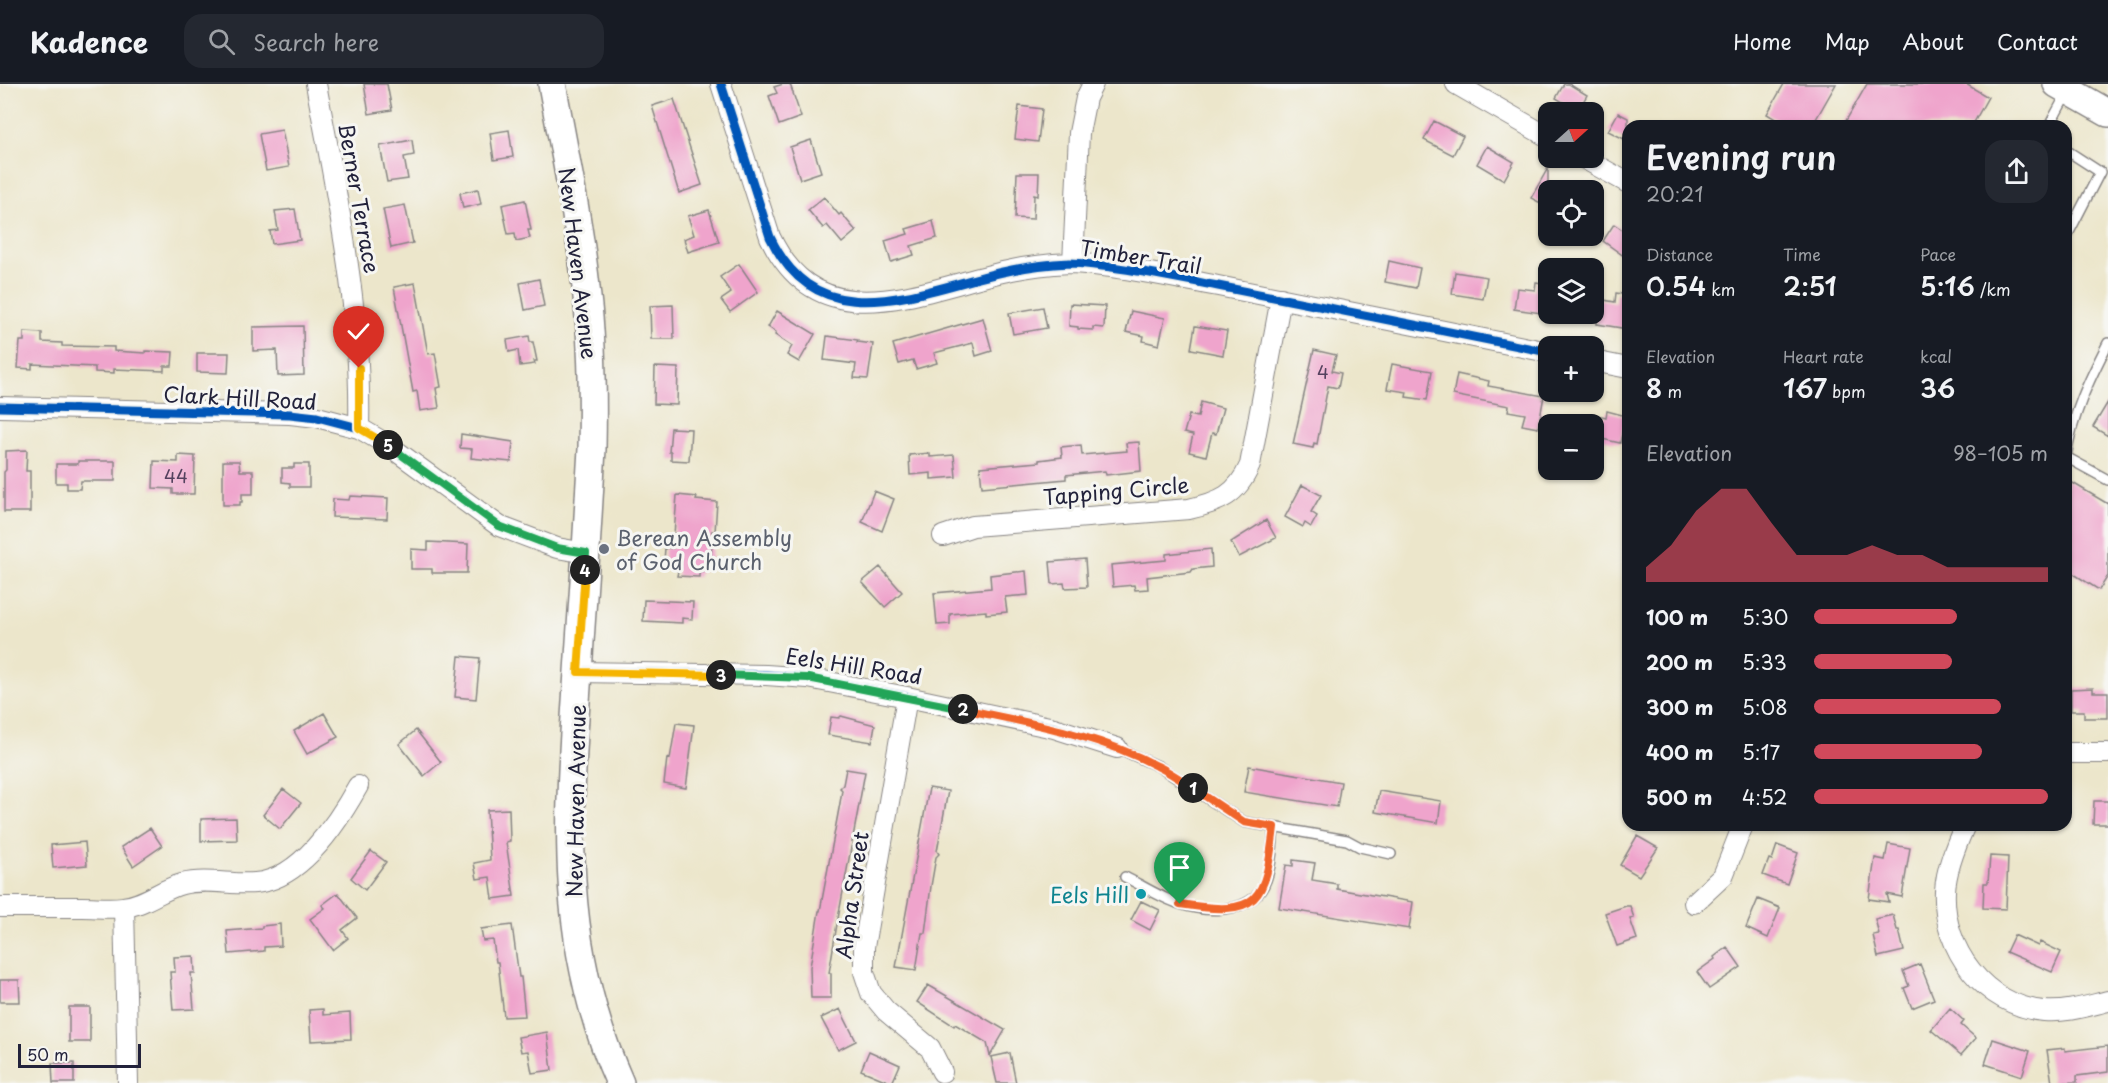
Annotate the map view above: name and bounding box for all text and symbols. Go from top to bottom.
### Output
search box [184,14,604,68]
text: Kadence [30,20,148,63]
icon: search [205,25,238,58]
text: Search here [253,25,379,58]
text: Home [1733,25,1792,57]
text: Map [1825,25,1870,57]
text: About [1903,25,1964,57]
text: Contact [1997,25,2078,57]
north arrow [1538,102,1604,168]
map controls [1538,102,1604,480]
street label: Berner Terrace [331,120,389,276]
text: Evening run [1646,131,1837,181]
button: share [1985,140,2048,203]
street label: New Haven Avenue [551,165,607,361]
text: 20:21 [1646,179,1703,209]
button: locate [1538,180,1604,246]
street label: Timber Trail [1078,231,1204,281]
text: Distance [1646,242,1713,266]
text: Time [1783,242,1821,266]
text: Pace [1920,242,1956,266]
button: layers [1538,258,1604,324]
text: 0.54 [1646,266,1706,305]
text: 2:51 [1783,266,1837,305]
text: 5:16 [1920,266,1975,305]
text: km [1706,277,1735,301]
text: /km [1975,277,2011,301]
pin [333,306,384,368]
icon: check [342,315,375,348]
button: + [1538,336,1604,402]
text: Elevation [1646,344,1715,368]
text: Heart rate [1783,344,1864,368]
text: kcal [1920,344,1952,368]
house number: 4 [1317,358,1329,385]
text: 8 [1646,368,1662,407]
text: 167 [1783,368,1827,407]
text: 36 [1920,368,1955,407]
street label: Clark Hill Road [163,377,317,417]
text: m [1662,379,1682,403]
text: bpm [1827,379,1866,403]
button: − [1538,414,1604,480]
pin: 5 [373,430,403,460]
text: 5 [383,433,393,457]
text: Elevation [1646,438,1732,468]
text: 98–105 m [1953,438,2048,468]
house number: 44 [164,462,188,489]
street label: Tapping Circle [1042,468,1190,512]
place label: Berean Assembly of God Church [616,521,792,577]
marker: Berean Assembly of God Church [597,542,611,556]
pin: 4 [570,555,600,585]
text: 4 [580,558,590,582]
text: 100 m [1646,602,1708,632]
text: 5:30 [1742,602,1788,632]
street label: Eels Hill Road [784,638,924,692]
text: 200 m [1646,647,1713,677]
text: 5:33 [1742,647,1787,677]
pin: 3 [706,660,736,690]
text: 3 [716,663,726,687]
text: 300 m [1646,692,1714,722]
text: 5:08 [1742,692,1788,722]
pin: 2 [948,694,978,724]
text: 2 [957,697,969,721]
street label: New Haven Avenue [557,704,593,898]
text: 400 m [1646,737,1714,767]
text: 5:17 [1742,737,1780,767]
pin: 1 [1178,773,1208,803]
text: 1 [1189,776,1197,800]
text: 500 m [1646,782,1713,812]
text: 4:52 [1742,782,1787,812]
street label: Alpha Street [826,829,876,961]
pin [1154,842,1205,904]
icon: arrive [1163,851,1196,884]
place label: Eels Hill [1050,878,1129,910]
marker: Eels Hill [1134,887,1148,901]
scale bar [18,1041,141,1068]
text: 50 m [27,1042,68,1066]

